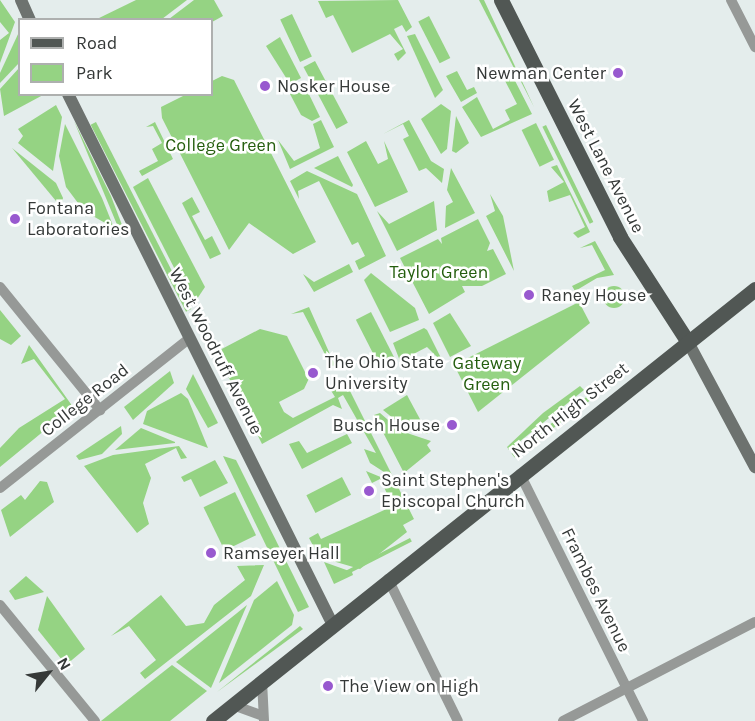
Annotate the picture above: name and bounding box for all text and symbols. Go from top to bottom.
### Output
legend [18,18,213,96]
text: Road [76,32,117,54]
text: Park [76,62,113,84]
place label: Newman Center [476,62,606,84]
marker: Newman Center [611,66,625,80]
place label: Nosker House [277,75,390,97]
marker: Nosker House [258,79,272,93]
street label: West Lane Avenue [563,96,649,236]
park label: College Green [165,134,277,156]
place label: Fontana Laboratories [27,198,129,240]
marker: Fontana Laboratories [8,212,22,226]
park label: Taylor Green [390,261,488,283]
street label: West Woodruff Avenue [165,264,267,438]
place label: Raney House [541,284,646,306]
marker: Raney House [522,288,536,302]
place label: The Ohio State University [325,352,444,394]
park label: Gateway Green [453,353,521,395]
street label: North High Street [507,358,633,462]
street label: College Road [37,359,133,441]
marker: The Ohio State University [306,366,320,380]
place label: Busch House [333,414,440,436]
marker: Busch House [445,418,459,432]
place label: Saint Stephen's Episcopal Church [381,470,525,512]
marker: Saint Stephen's Episcopal Church [362,484,376,498]
street label: Frambes Avenue [557,524,635,656]
place label: Ramseyer Hall [223,542,340,564]
marker: Ramseyer Hall [204,546,218,560]
north arrow [18,643,78,703]
text: N [53,654,75,673]
place label: The View on High [340,675,479,697]
marker: The View on High [321,679,335,693]

